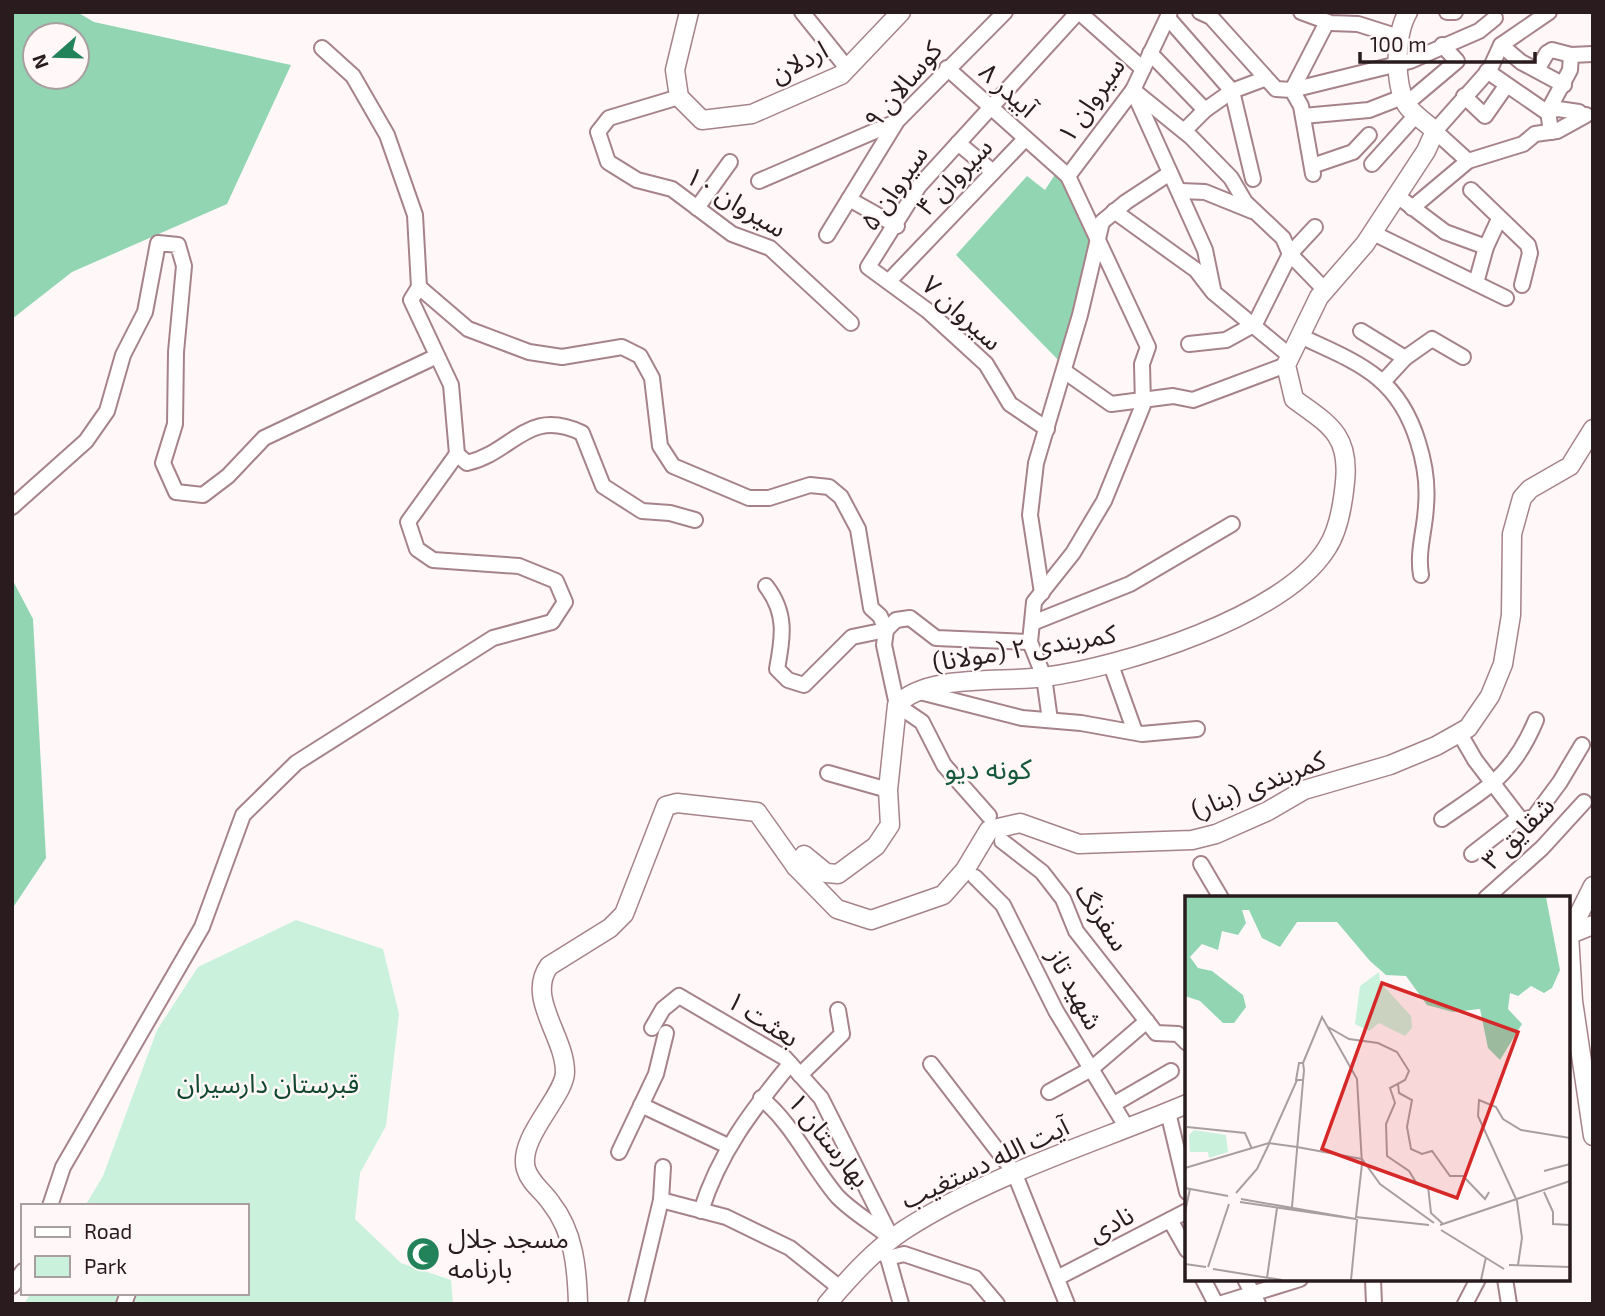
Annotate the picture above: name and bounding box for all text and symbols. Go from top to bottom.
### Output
north arrow [21,21,91,91]
scale bar [1360,21,1535,65]
text: 100 m [1370,31,1427,56]
street label: اردلان [764,33,833,89]
street label: کوسالان ۹ [856,34,948,135]
street label: سیروان ۱ [1049,51,1131,148]
text: N [26,52,53,72]
street label: آبیدر ۸ [973,55,1045,124]
street label: سیروان ۴ [908,130,998,222]
street label: سیروان ۵ [852,139,934,236]
street label: سیروان ۱۰ [680,159,793,244]
street label: سیروان ۷ [916,268,1009,356]
street label: کمربندی ۲ (مولانا) [930,617,1118,677]
street label: کمربندی (بنار) [1186,742,1330,826]
district label: کونه دیو [944,751,1032,786]
street label: شقایق ۳ [1474,789,1561,876]
street label: سفرنگ [1069,876,1137,957]
inset map [1185,896,1570,1281]
street label: شهید تاز [1041,941,1111,1035]
street label: بعثت ۱ [722,983,806,1052]
park label: قبرستان دارسیران [177,1067,359,1099]
street label: بهارستان ۱ [782,1086,878,1193]
street label: آیت الله دستغیب [896,1109,1075,1215]
street label: نادی [1082,1198,1139,1248]
legend [21,1204,248,1295]
text: Road [84,1218,132,1243]
place label: مسجد جلال بارنامه [448,1222,569,1284]
mosque icon: مسجد جلال بارنامه [404,1235,442,1273]
text: Park [84,1253,127,1278]

